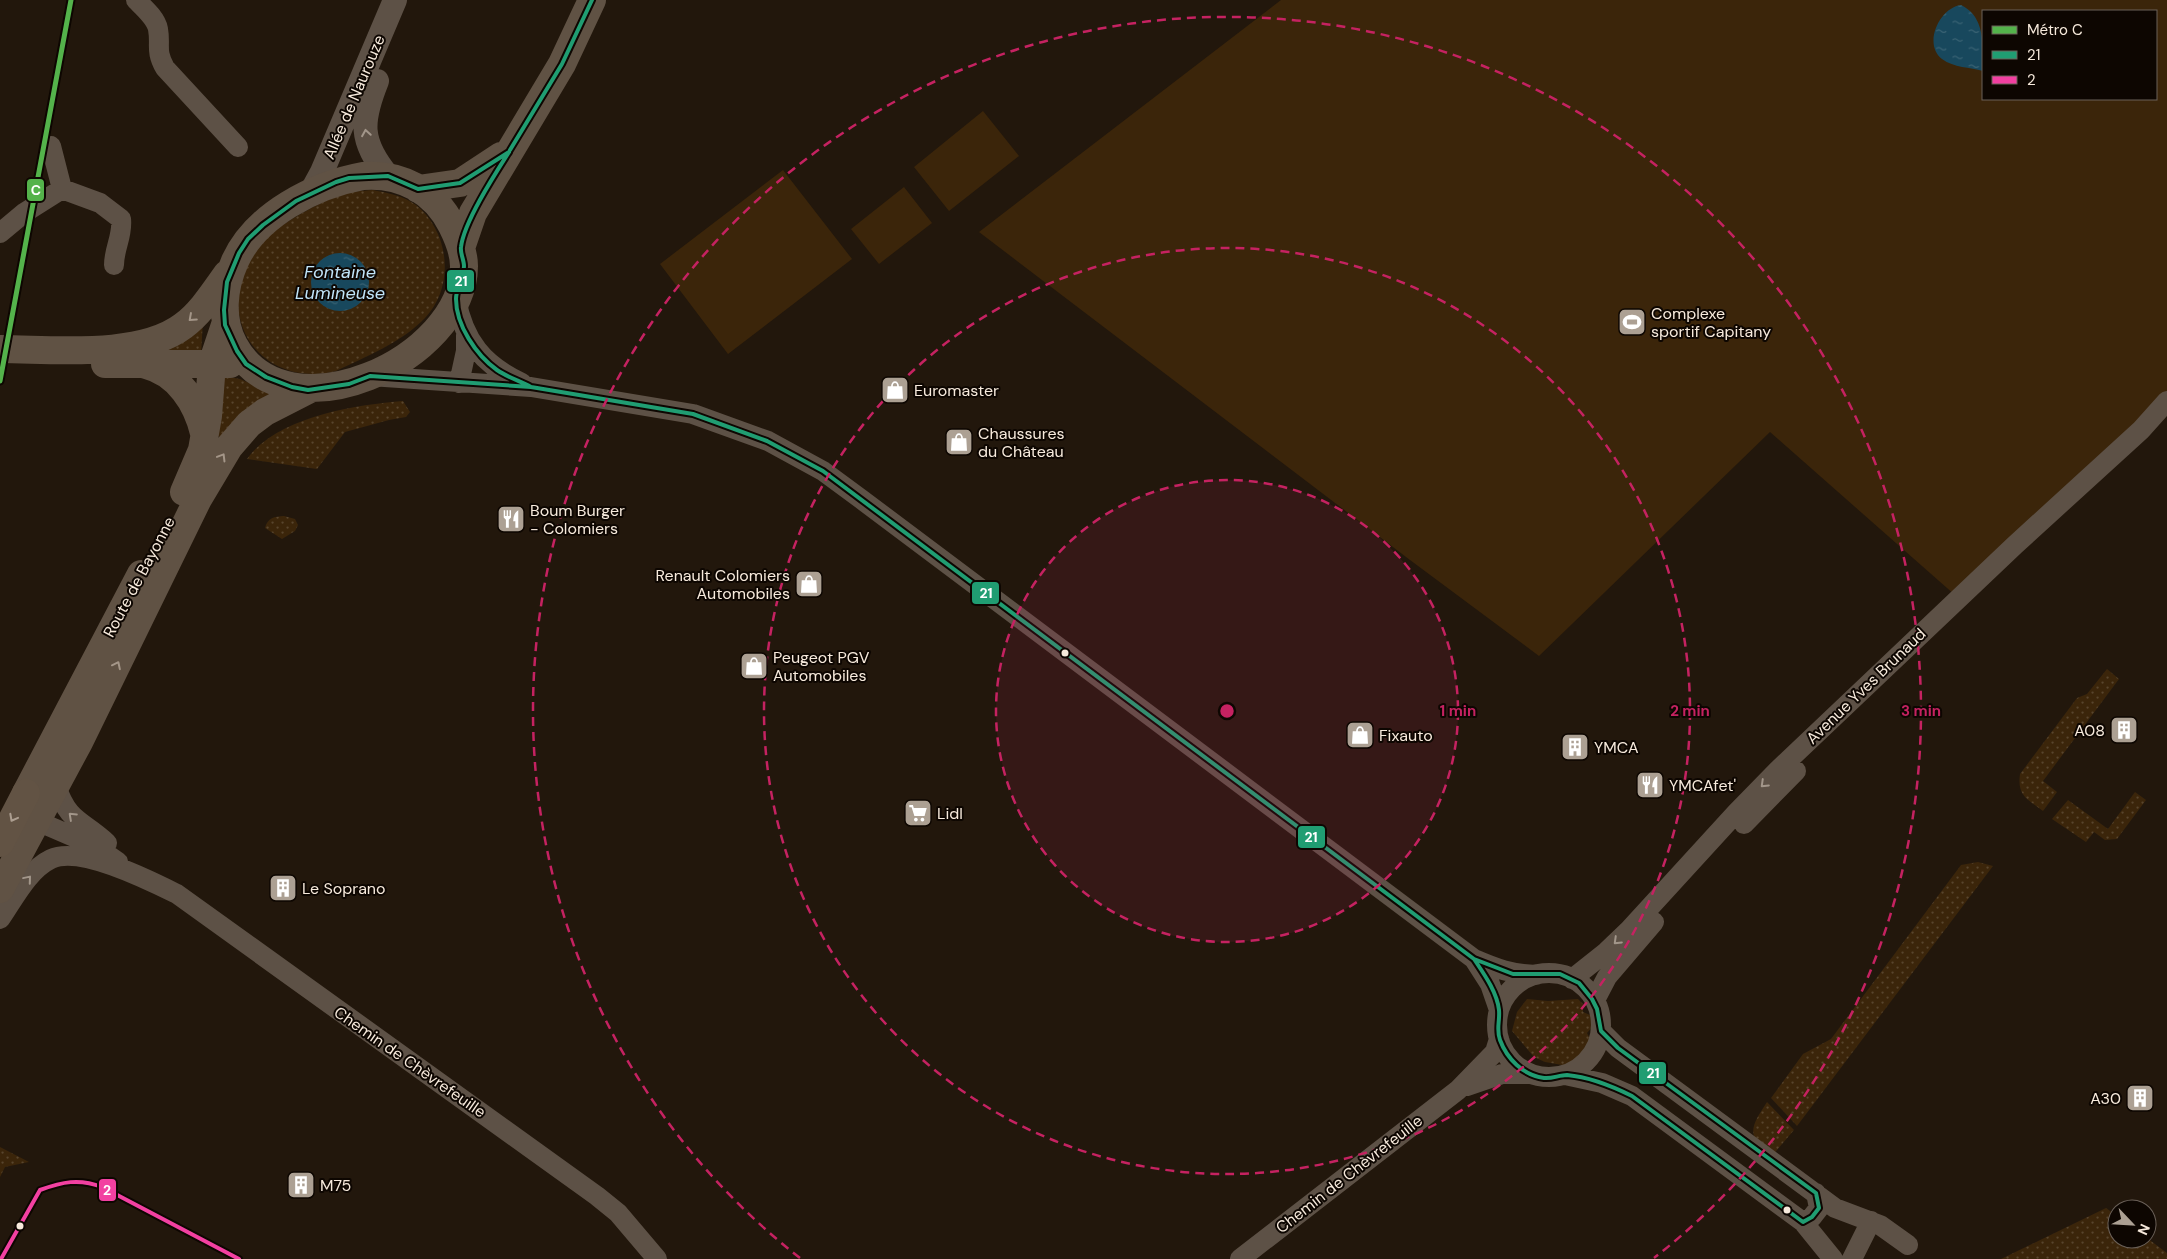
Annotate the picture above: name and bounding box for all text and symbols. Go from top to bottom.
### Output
legend [1982,10,2157,100]
text: Métro C [2027,20,2083,40]
street label: Allée de Naurouze [318,32,390,162]
text: 21 [2027,45,2040,65]
text: 2 [2027,70,2036,90]
one-way arrow [361,129,371,138]
line badge: C [26,178,45,202]
text: C [31,181,41,199]
water label: Fontaine Lumineuse [295,260,385,305]
line badge: 21 [446,269,475,293]
text: 21 [454,272,468,290]
place label: Complexe sportif Capitany [1651,303,1771,342]
sports icon: Complexe sportif Capitany [1617,307,1647,337]
one-way arrow [189,312,198,321]
shop icon: Euromaster [880,375,910,405]
place label: Euromaster [914,380,999,401]
place label: Chaussures du Château [978,423,1065,462]
shop icon: Chaussures du Château [944,427,974,457]
one-way arrow [216,454,226,463]
place label: Boum Burger - Colomiers [530,500,625,539]
restaurant icon: Boum Burger - Colomiers [496,504,526,534]
street label: Route de Bayonne [98,513,180,641]
place label: Renault Colomiers Automobiles [656,565,790,604]
shop icon: Renault Colomiers Automobiles [794,569,824,599]
line badge: 21 [971,581,1000,605]
text: 21 [979,584,993,602]
street label: Avenue Yves Brunaud [1802,623,1930,749]
place label: Peugeot PGV Automobiles [773,647,870,686]
unlabelled marker [1060,648,1070,658]
shop icon: Peugeot PGV Automobiles [739,651,769,681]
one-way arrow [111,661,122,670]
text: 1 min [1440,701,1476,721]
text: 2 min [1670,701,1710,721]
text: 3 min [1901,701,1941,721]
centre of rings [1218,702,1236,720]
building icon: A08 [2109,715,2139,745]
shop icon: Fixauto [1345,720,1375,750]
place label: A08 [2074,720,2105,741]
place label: Fixauto [1379,725,1433,746]
building icon: YMCA [1560,732,1590,762]
place label: YMCA [1594,737,1639,758]
restaurant icon: YMCAfet' [1635,770,1665,800]
place label: YMCAfet' [1669,775,1736,796]
one-way arrow [1761,778,1770,787]
supermarket icon: Lidl [903,798,933,828]
place label: Lidl [937,803,963,824]
one-way arrow [9,812,19,821]
one-way arrow [69,813,78,822]
line badge: 21 [1297,825,1326,849]
text: 21 [1304,828,1318,846]
building icon: Le Soprano [268,873,298,903]
one-way arrow [22,876,31,885]
place label: Le Soprano [302,878,386,899]
one-way arrow [1614,935,1623,944]
street label: Chemin de Chèvrefeuille [330,1002,490,1122]
line badge: 21 [1638,1061,1667,1085]
text: 21 [1646,1064,1660,1082]
building icon: A30 [2125,1083,2155,1113]
place label: A30 [2090,1088,2121,1109]
street label: Chemin de Chèvrefeuille [1271,1110,1427,1238]
building icon: M75 [286,1170,316,1200]
place label: M75 [320,1175,351,1196]
line badge: 2 [98,1178,117,1202]
text: 2 [103,1181,111,1199]
north arrow [2107,1199,2157,1249]
unlabelled marker [1782,1205,1792,1215]
unlabelled marker [15,1221,25,1231]
text: N [2133,1221,2154,1238]

